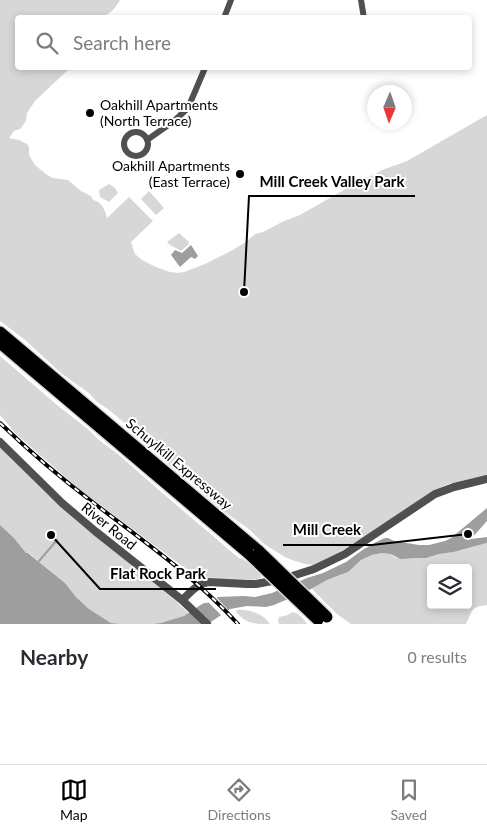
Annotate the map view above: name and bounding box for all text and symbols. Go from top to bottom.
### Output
search box [15,15,472,70]
icon: search [33,29,61,57]
text: Search here [73,31,171,54]
north arrow [367,85,412,130]
place label: Oakhill Apartments (North Terrace) [100,96,218,129]
marker: Oakhill Apartments (North Terrace) [84,107,96,119]
place label: Oakhill Apartments (East Terrace) [112,157,230,190]
callout: Mill Creek Valley Park [249,166,415,196]
marker: Oakhill Apartments (East Terrace) [234,168,246,180]
text: Mill Creek Valley Park [260,172,405,190]
street label: Schuylkill Expressway [123,414,236,513]
street label: River Road [78,498,140,553]
callout: Mill Creek [283,515,372,545]
text: Mill Creek [293,520,362,538]
callout: Flat Rock Park [100,559,216,589]
text: Flat Rock Park [110,564,207,582]
map controls [427,564,472,609]
button: layers [427,564,472,609]
text: Nearby [20,644,88,669]
text: 0 results [407,647,467,666]
tab: Map [60,776,88,823]
tab: Directions [208,776,271,823]
tab: Saved [391,776,427,823]

